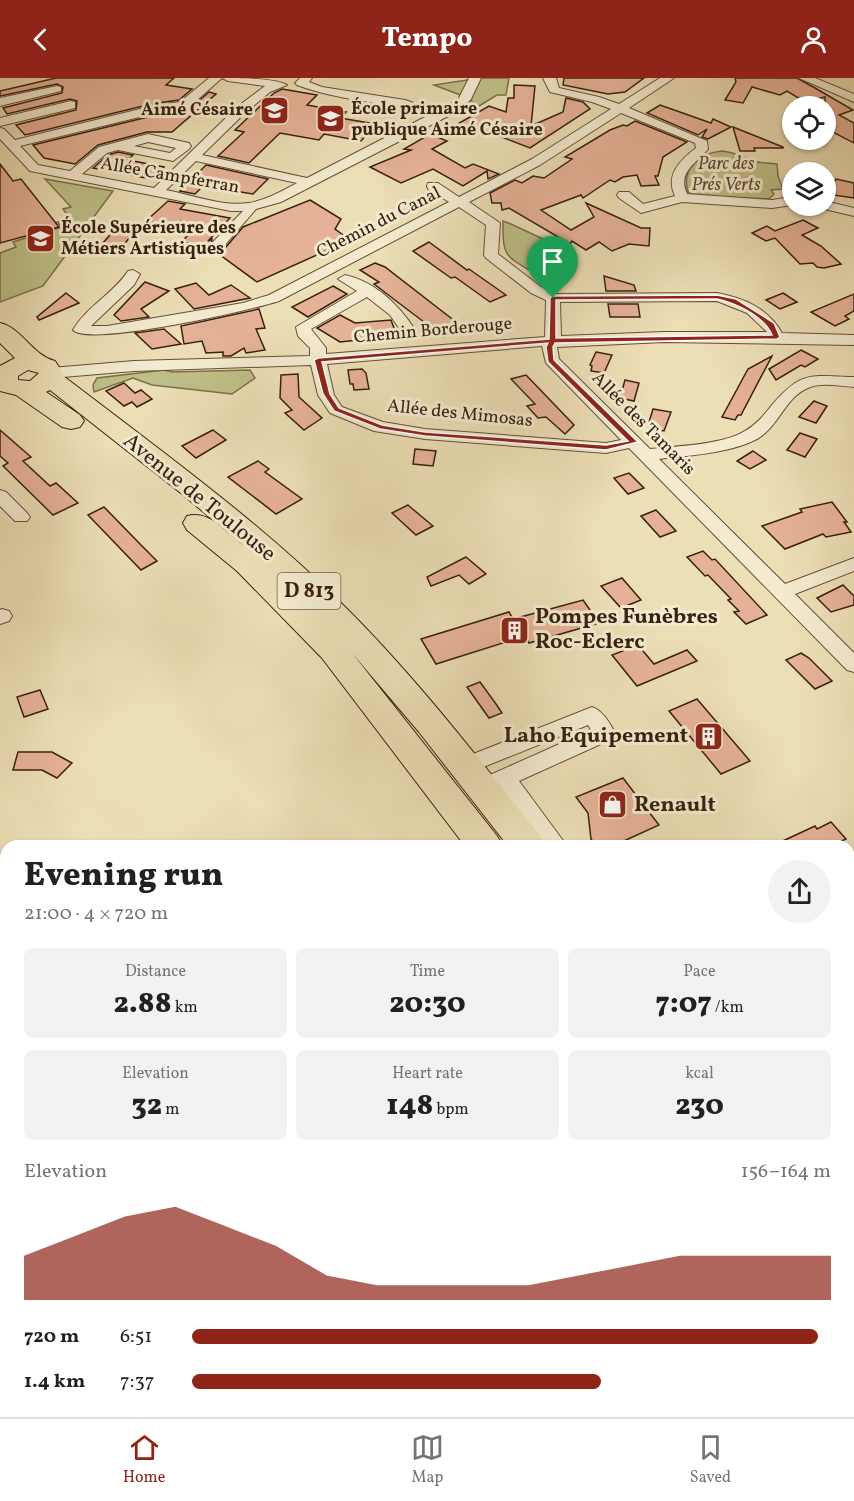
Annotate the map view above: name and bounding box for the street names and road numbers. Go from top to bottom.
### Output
street label: Allée Campferran [99,151,242,201]
street label: Chemin du Canal [313,181,445,265]
street label: Chemin Borderouge [353,312,513,350]
street label: Allée des Tamaris [586,367,700,481]
street label: Allée des Mimosas [386,394,534,434]
street label: Avenue de Toulouse [116,427,282,569]
road number: D 813 [278,573,340,609]

